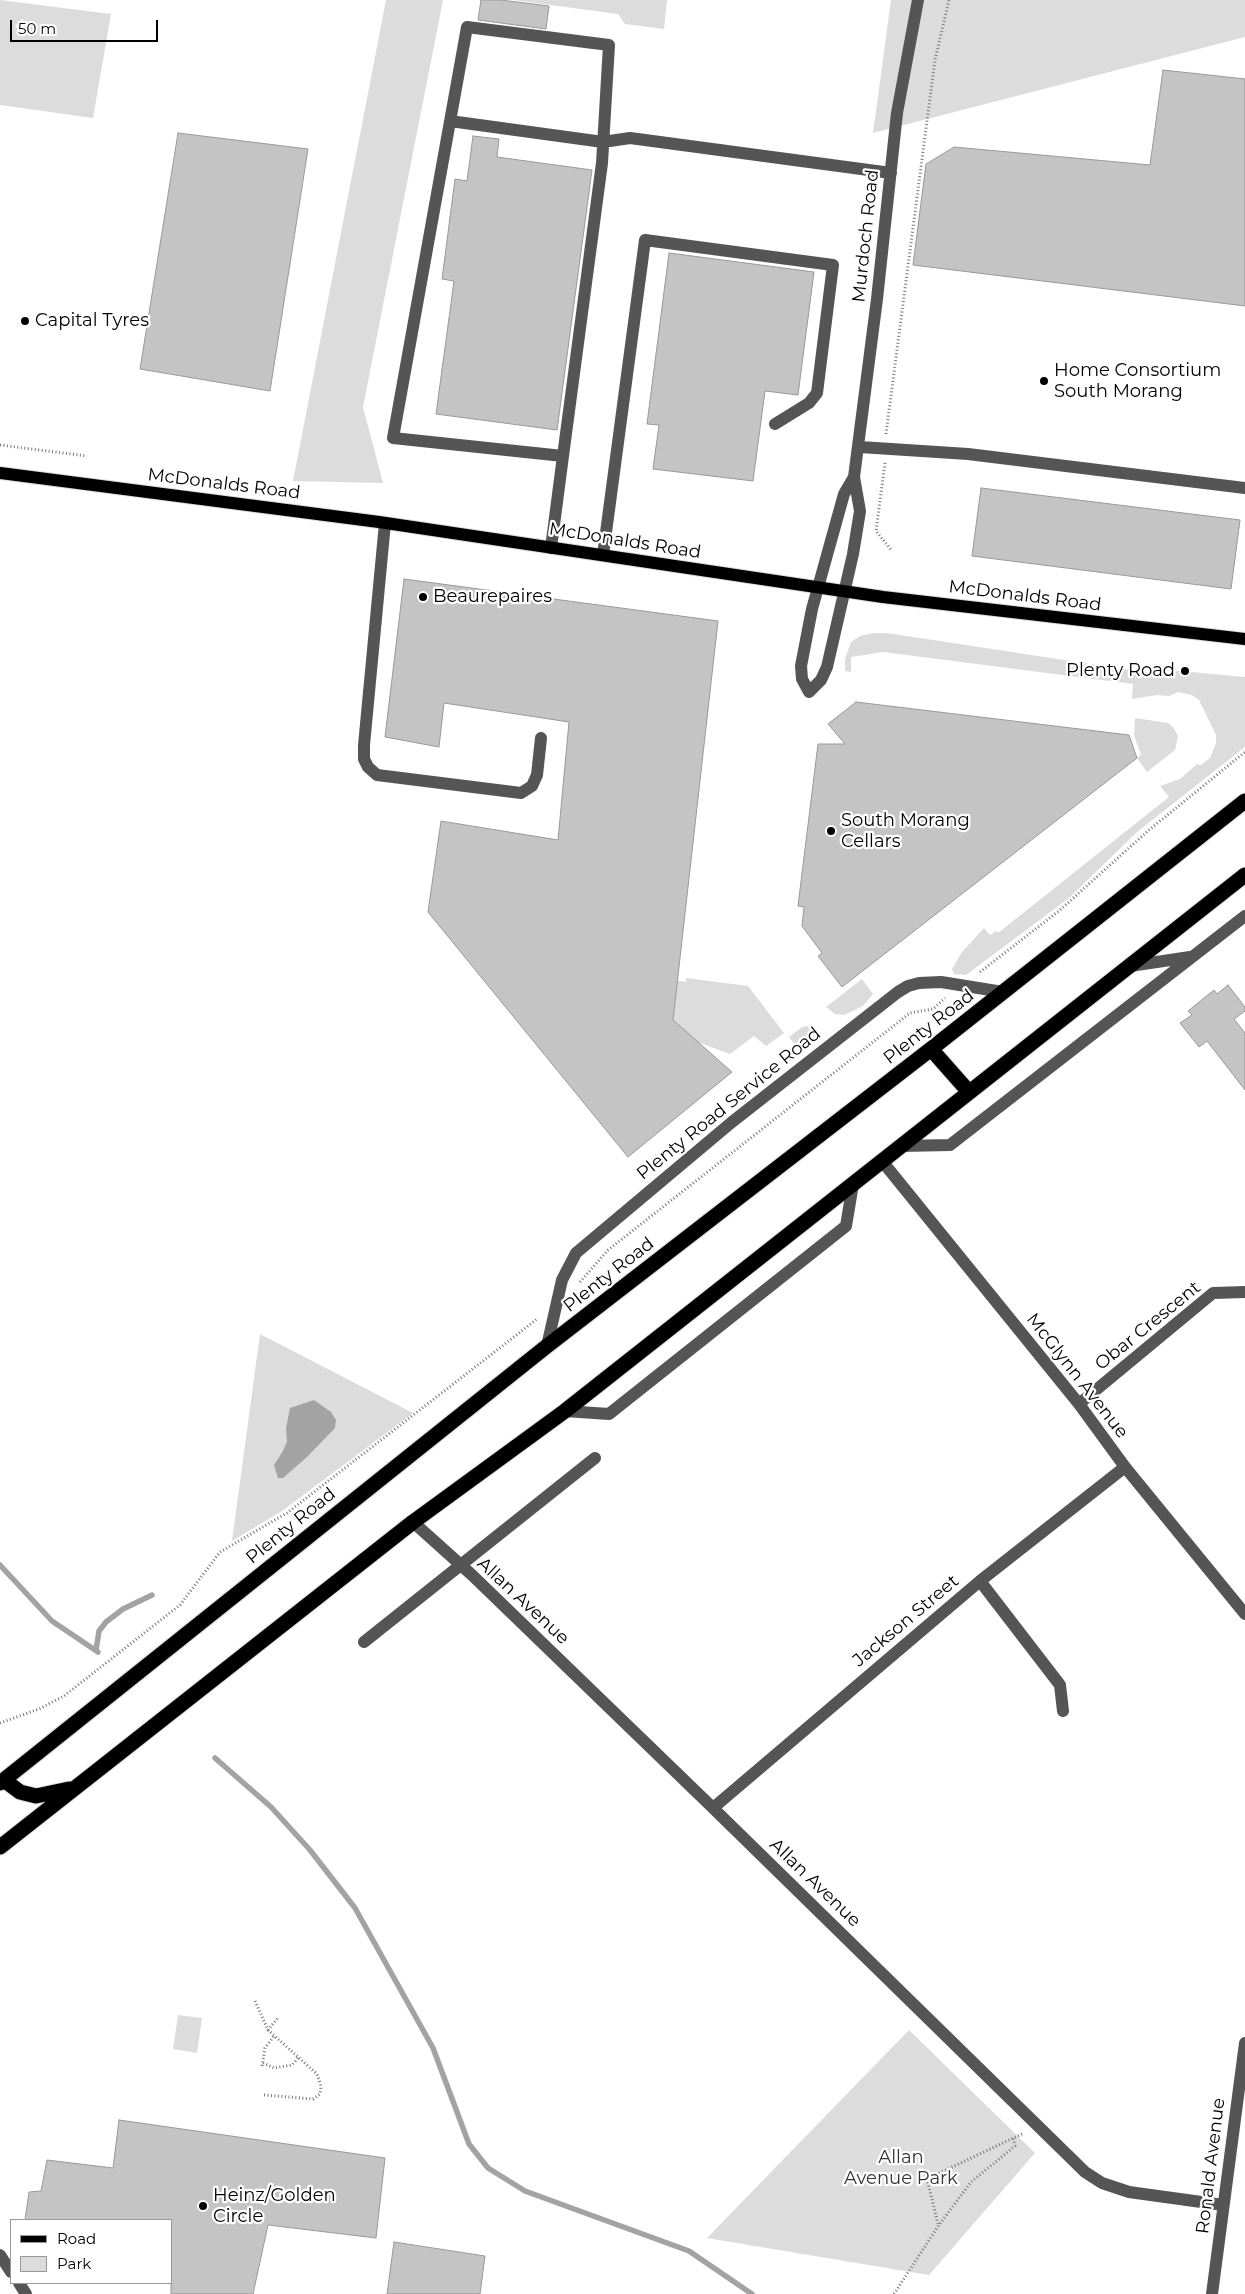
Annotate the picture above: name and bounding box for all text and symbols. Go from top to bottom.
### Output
scale bar [12,10,160,42]
text: 50 m [18,19,56,38]
street label: Murdoch Road [848,168,884,304]
place label: Capital Tyres [35,310,149,332]
marker: Capital Tyres [19,315,31,327]
place label: Home Consortium South Morang [1054,360,1221,402]
marker: Home Consortium South Morang [1038,375,1050,387]
street label: McDonalds Road [146,464,302,504]
street label: McDonalds Road [547,518,703,564]
street label: McDonalds Road [947,576,1103,616]
place label: Beaurepaires [433,586,552,608]
marker: Beaurepaires [417,591,429,603]
place label: Plenty Road [1066,660,1175,682]
marker: Plenty Road [1179,665,1191,677]
place label: South Morang Cellars [841,810,970,852]
marker: South Morang Cellars [825,825,837,837]
street label: Plenty Road [879,985,979,1069]
street label: Plenty Road Service Road [633,1023,825,1185]
street label: Plenty Road [559,1233,659,1317]
street label: Obar Crescent [1091,1277,1205,1375]
street label: McGlynn Avenue [1021,1309,1133,1443]
street label: Plenty Road [242,1483,340,1569]
street label: Allan Avenue [472,1553,574,1649]
street label: Jackson Street [849,1570,963,1672]
street label: Allan Avenue [765,1834,865,1932]
street label: Ronald Avenue [1192,2097,1230,2235]
park label: Allan Avenue Park [844,2147,958,2190]
place label: Heinz/Golden Circle [213,2185,336,2228]
marker: Heinz/Golden Circle [197,2200,209,2212]
legend [10,2219,172,2284]
text: Road [57,2229,96,2248]
text: Park [57,2254,91,2273]

